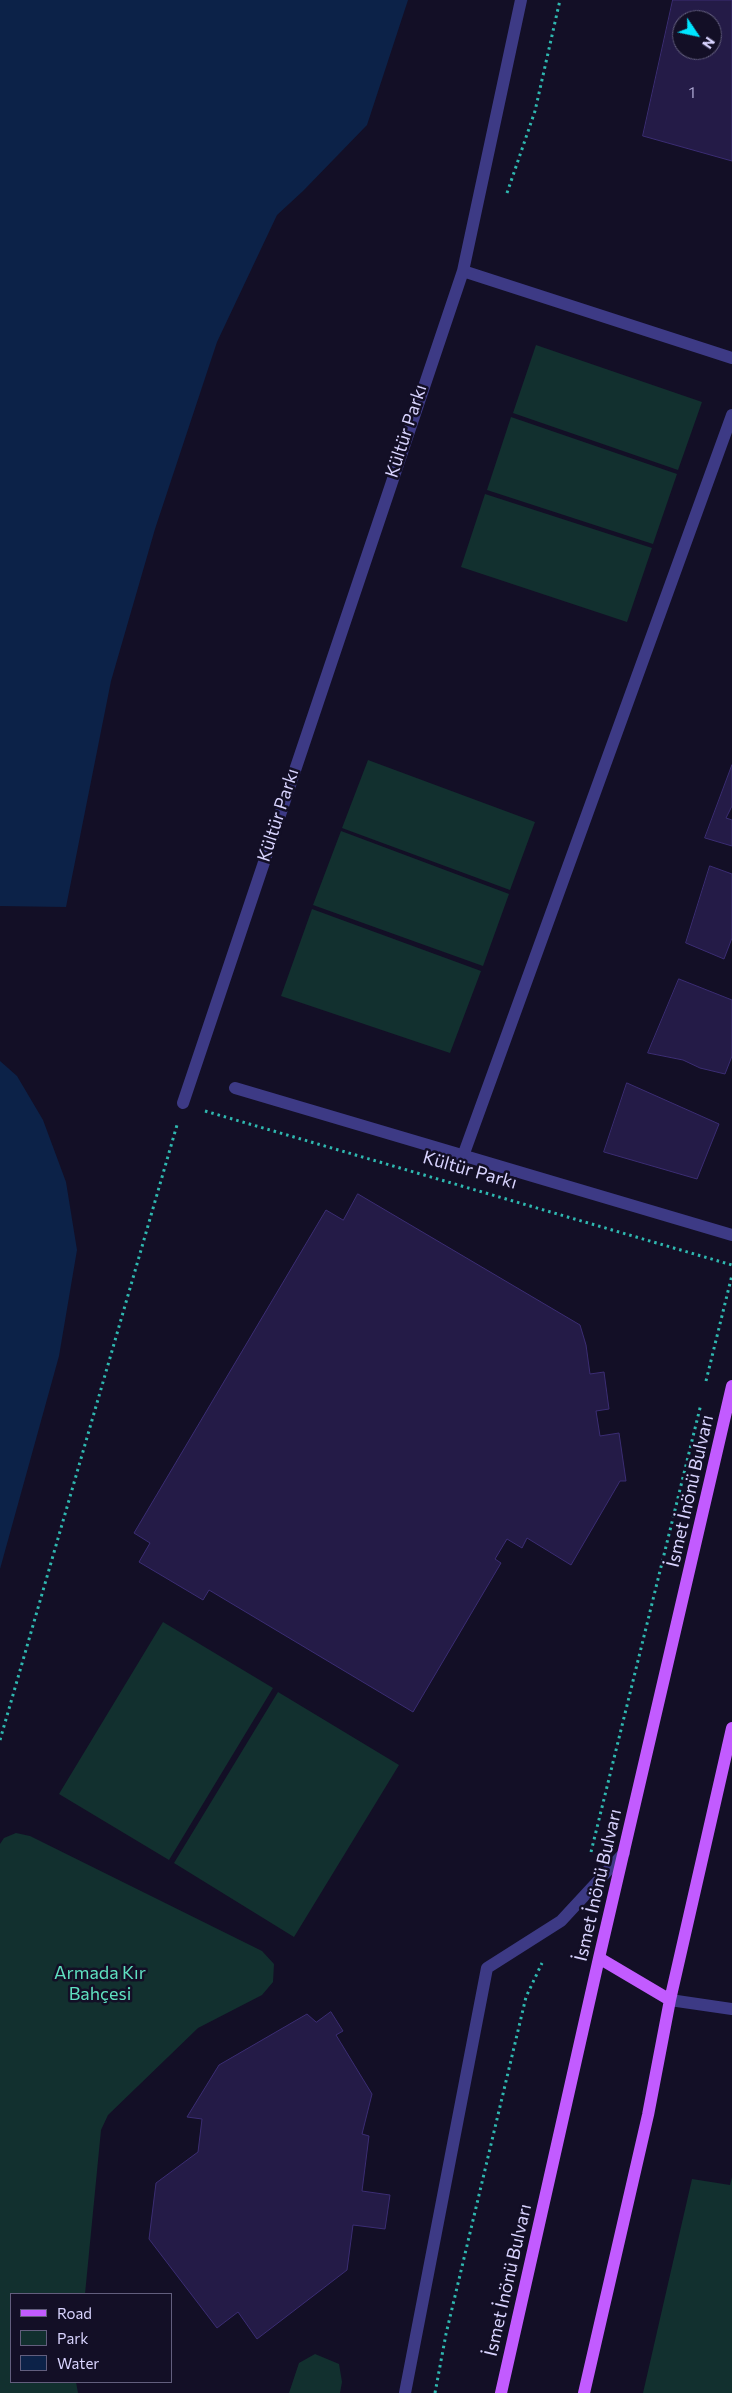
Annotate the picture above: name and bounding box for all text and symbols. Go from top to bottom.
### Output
north arrow [672,10,722,60]
text: N [699,34,719,52]
house number: 1 [689,84,695,102]
street label: Kültür Parkı [381,382,431,480]
street label: Kültür Parkı [253,766,303,864]
street label: Kültür Parkı [420,1146,520,1194]
street label: İsmet İnönü Bulvarı [662,1413,718,1569]
street label: İsmet İnönü Bulvarı [570,1807,626,1963]
park label: Armada Kır Bahçesi [54,1962,146,2005]
street label: İsmet İnönü Bulvarı [480,2202,536,2358]
legend [10,2293,172,2383]
text: Road [57,2304,92,2322]
text: Park [57,2329,88,2347]
text: Water [57,2354,99,2372]

